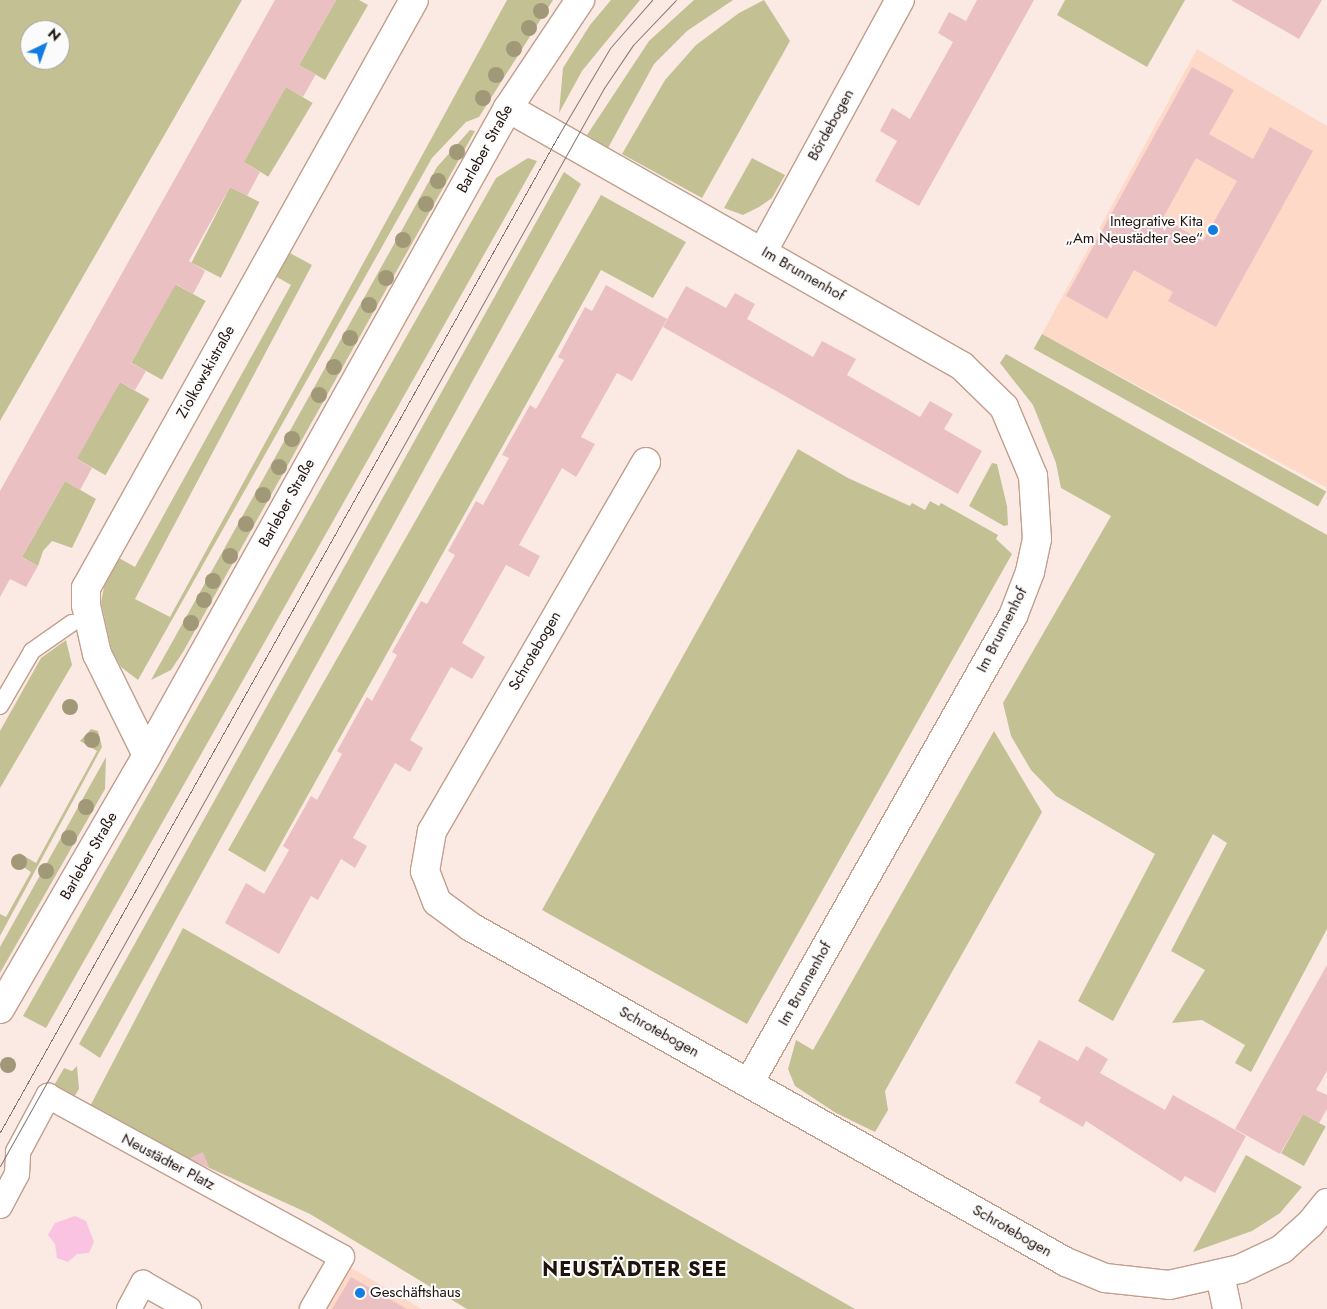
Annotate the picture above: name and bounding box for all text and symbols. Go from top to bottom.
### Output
north arrow [20,20,70,70]
text: N [44,23,65,46]
street label: Bördebogen [804,86,858,164]
street label: Barleber Straße [453,102,517,196]
place label: Integrative Kita „Am Neustädter See“ [1066,212,1203,247]
marker: Integrative Kita „Am Neustädter See“ [1207,224,1219,236]
street label: Im Brunnenhof [758,243,848,305]
street label: Ziolkowskistraße [173,323,239,421]
street label: Barleber Straße [255,456,319,550]
street label: Im Brunnenhof [973,584,1031,676]
street label: Schrotebogen [505,608,565,694]
street label: Barleber Straße [57,809,121,903]
street label: Im Brunnenhof [775,939,835,1029]
street label: Schrotebogen [616,1003,702,1061]
street label: Neustädter Platz [118,1130,218,1194]
street label: Schrotebogen [969,1201,1055,1261]
district label: NEUSTÄDTER SEE [541,1257,729,1281]
place label: Geschäftshaus [370,1284,461,1302]
marker: Geschäftshaus [354,1287,366,1299]

